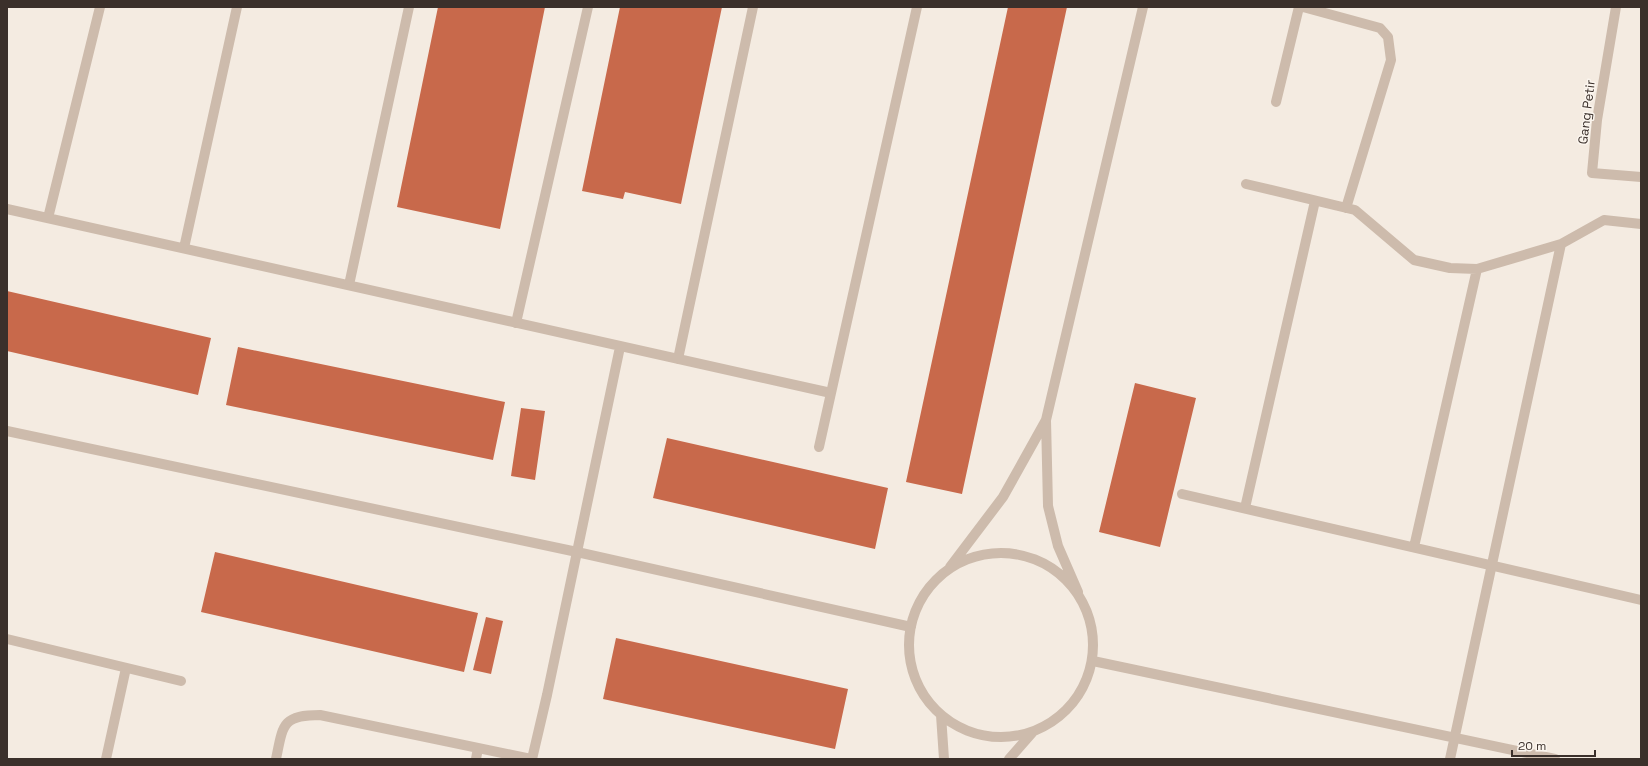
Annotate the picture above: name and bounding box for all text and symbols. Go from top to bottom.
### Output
street label: Gang Petir [1574,79,1599,145]
scale bar [1512,732,1595,758]
text: 20 m [1518,738,1546,754]

